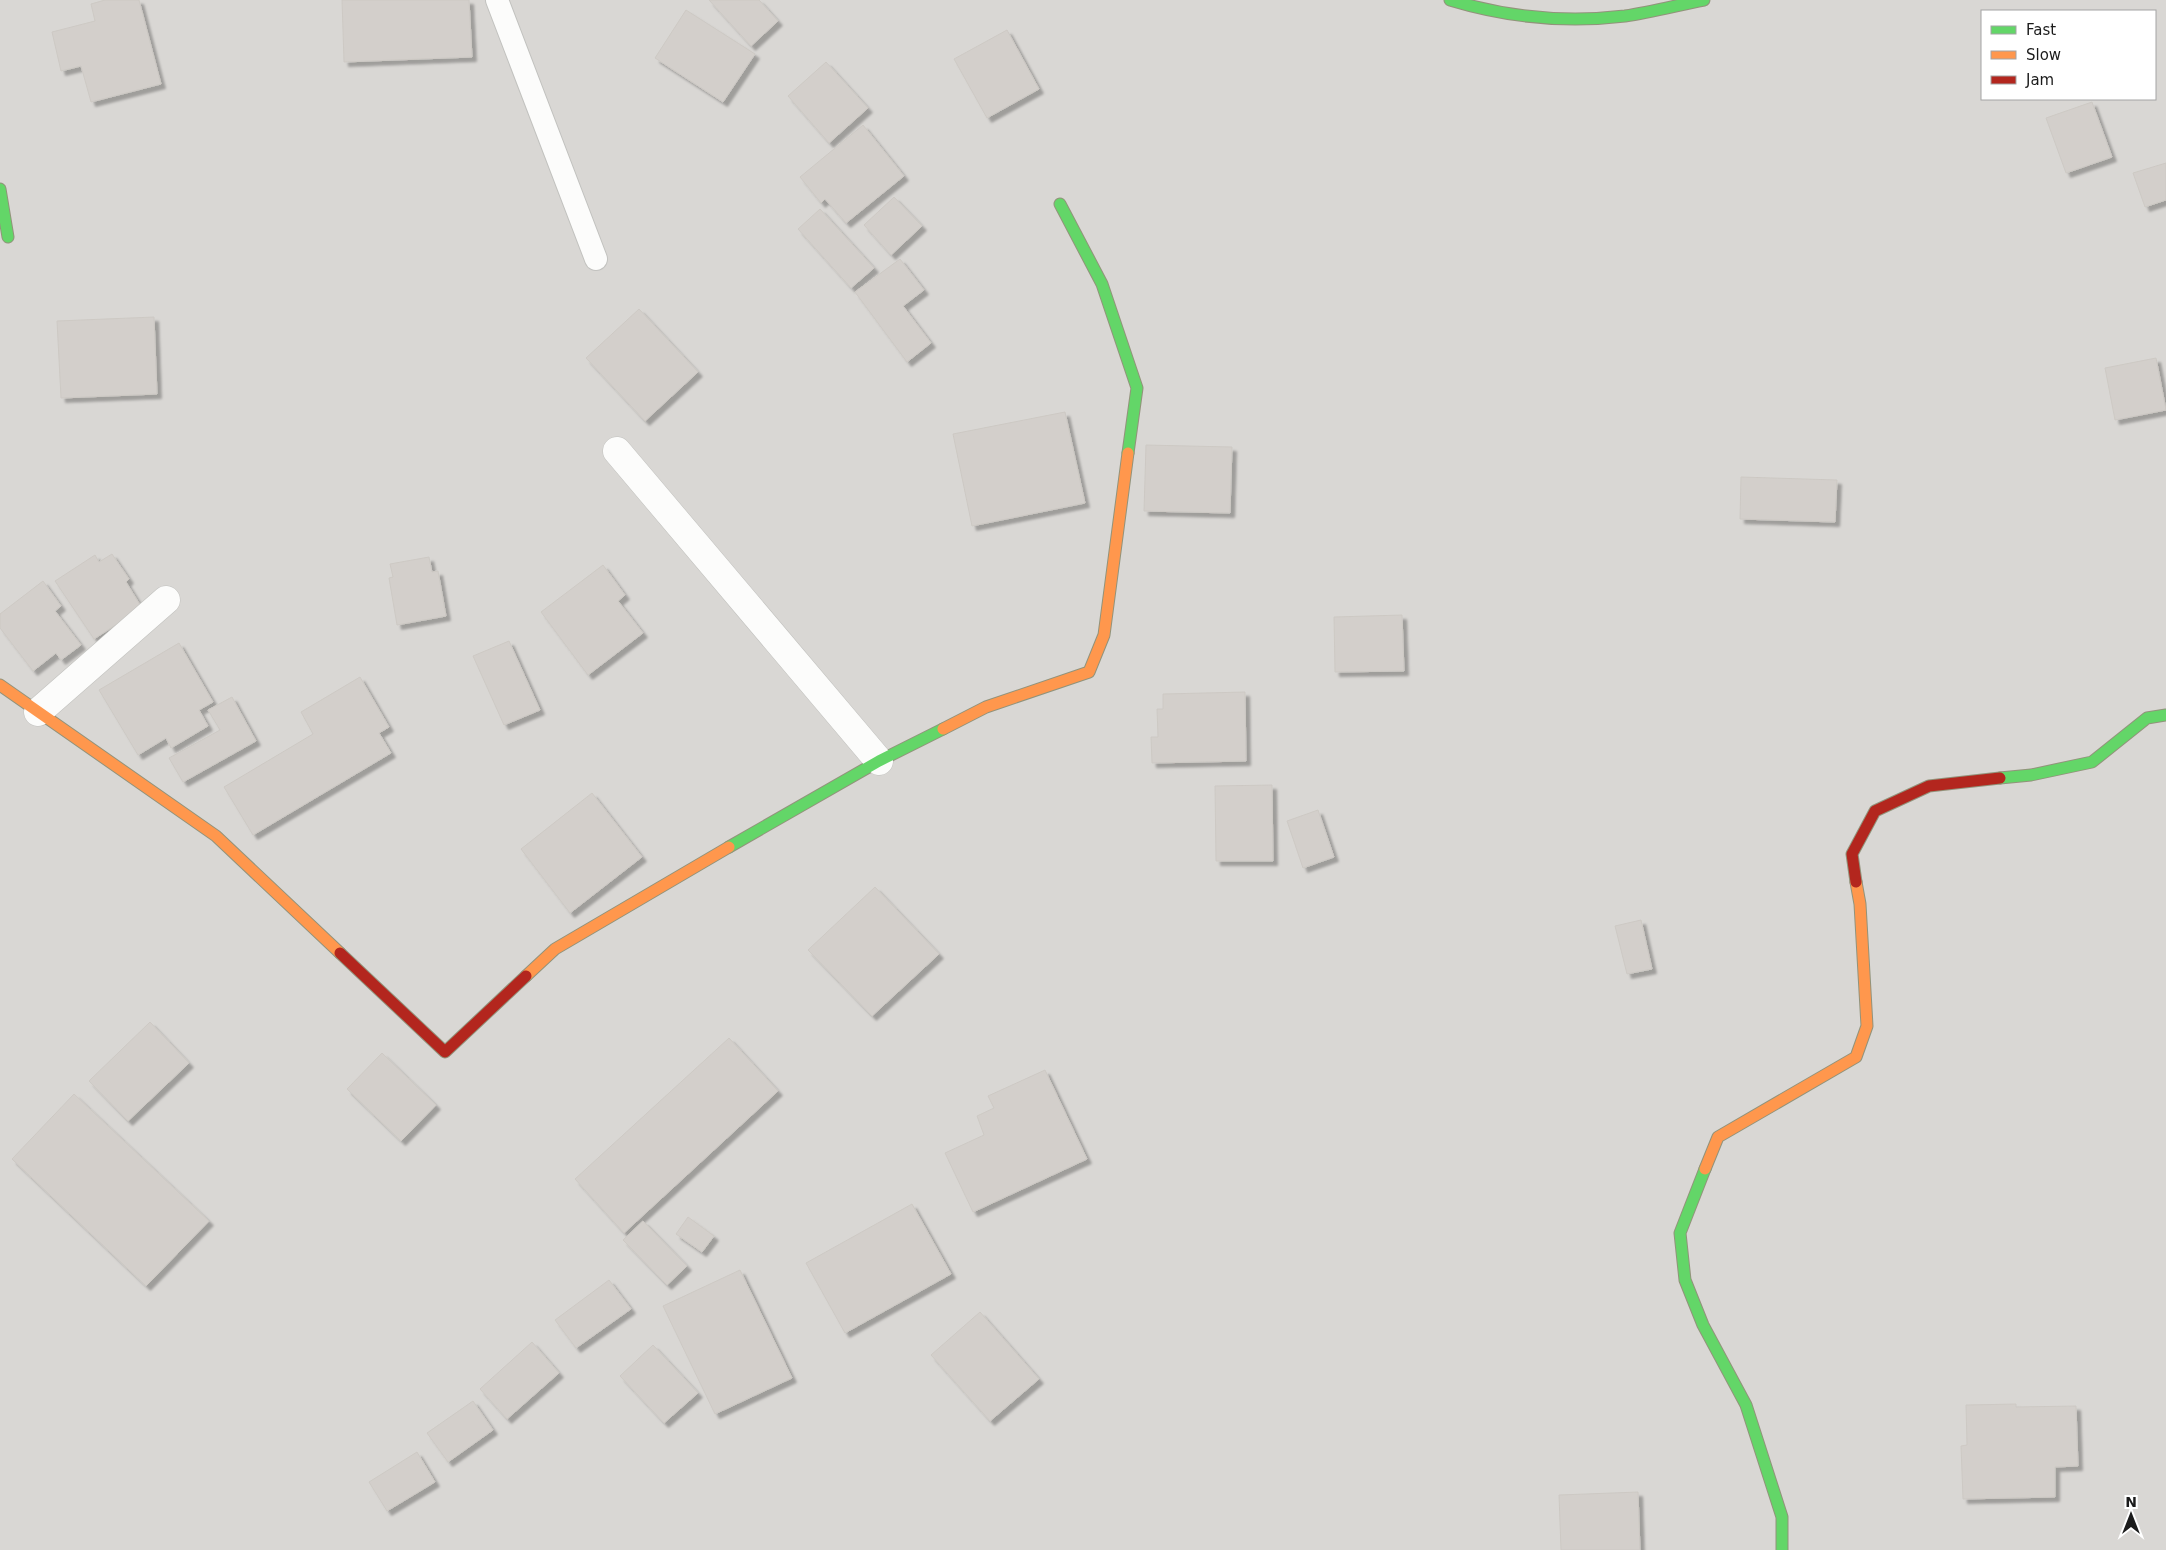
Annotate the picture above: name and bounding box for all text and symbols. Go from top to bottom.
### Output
legend [1981,10,2156,100]
text: Fast [2026,21,2056,39]
text: Slow [2026,46,2061,64]
text: Jam [2025,71,2054,89]
north arrow [2106,1490,2156,1540]
text: N [2125,1494,2137,1510]

